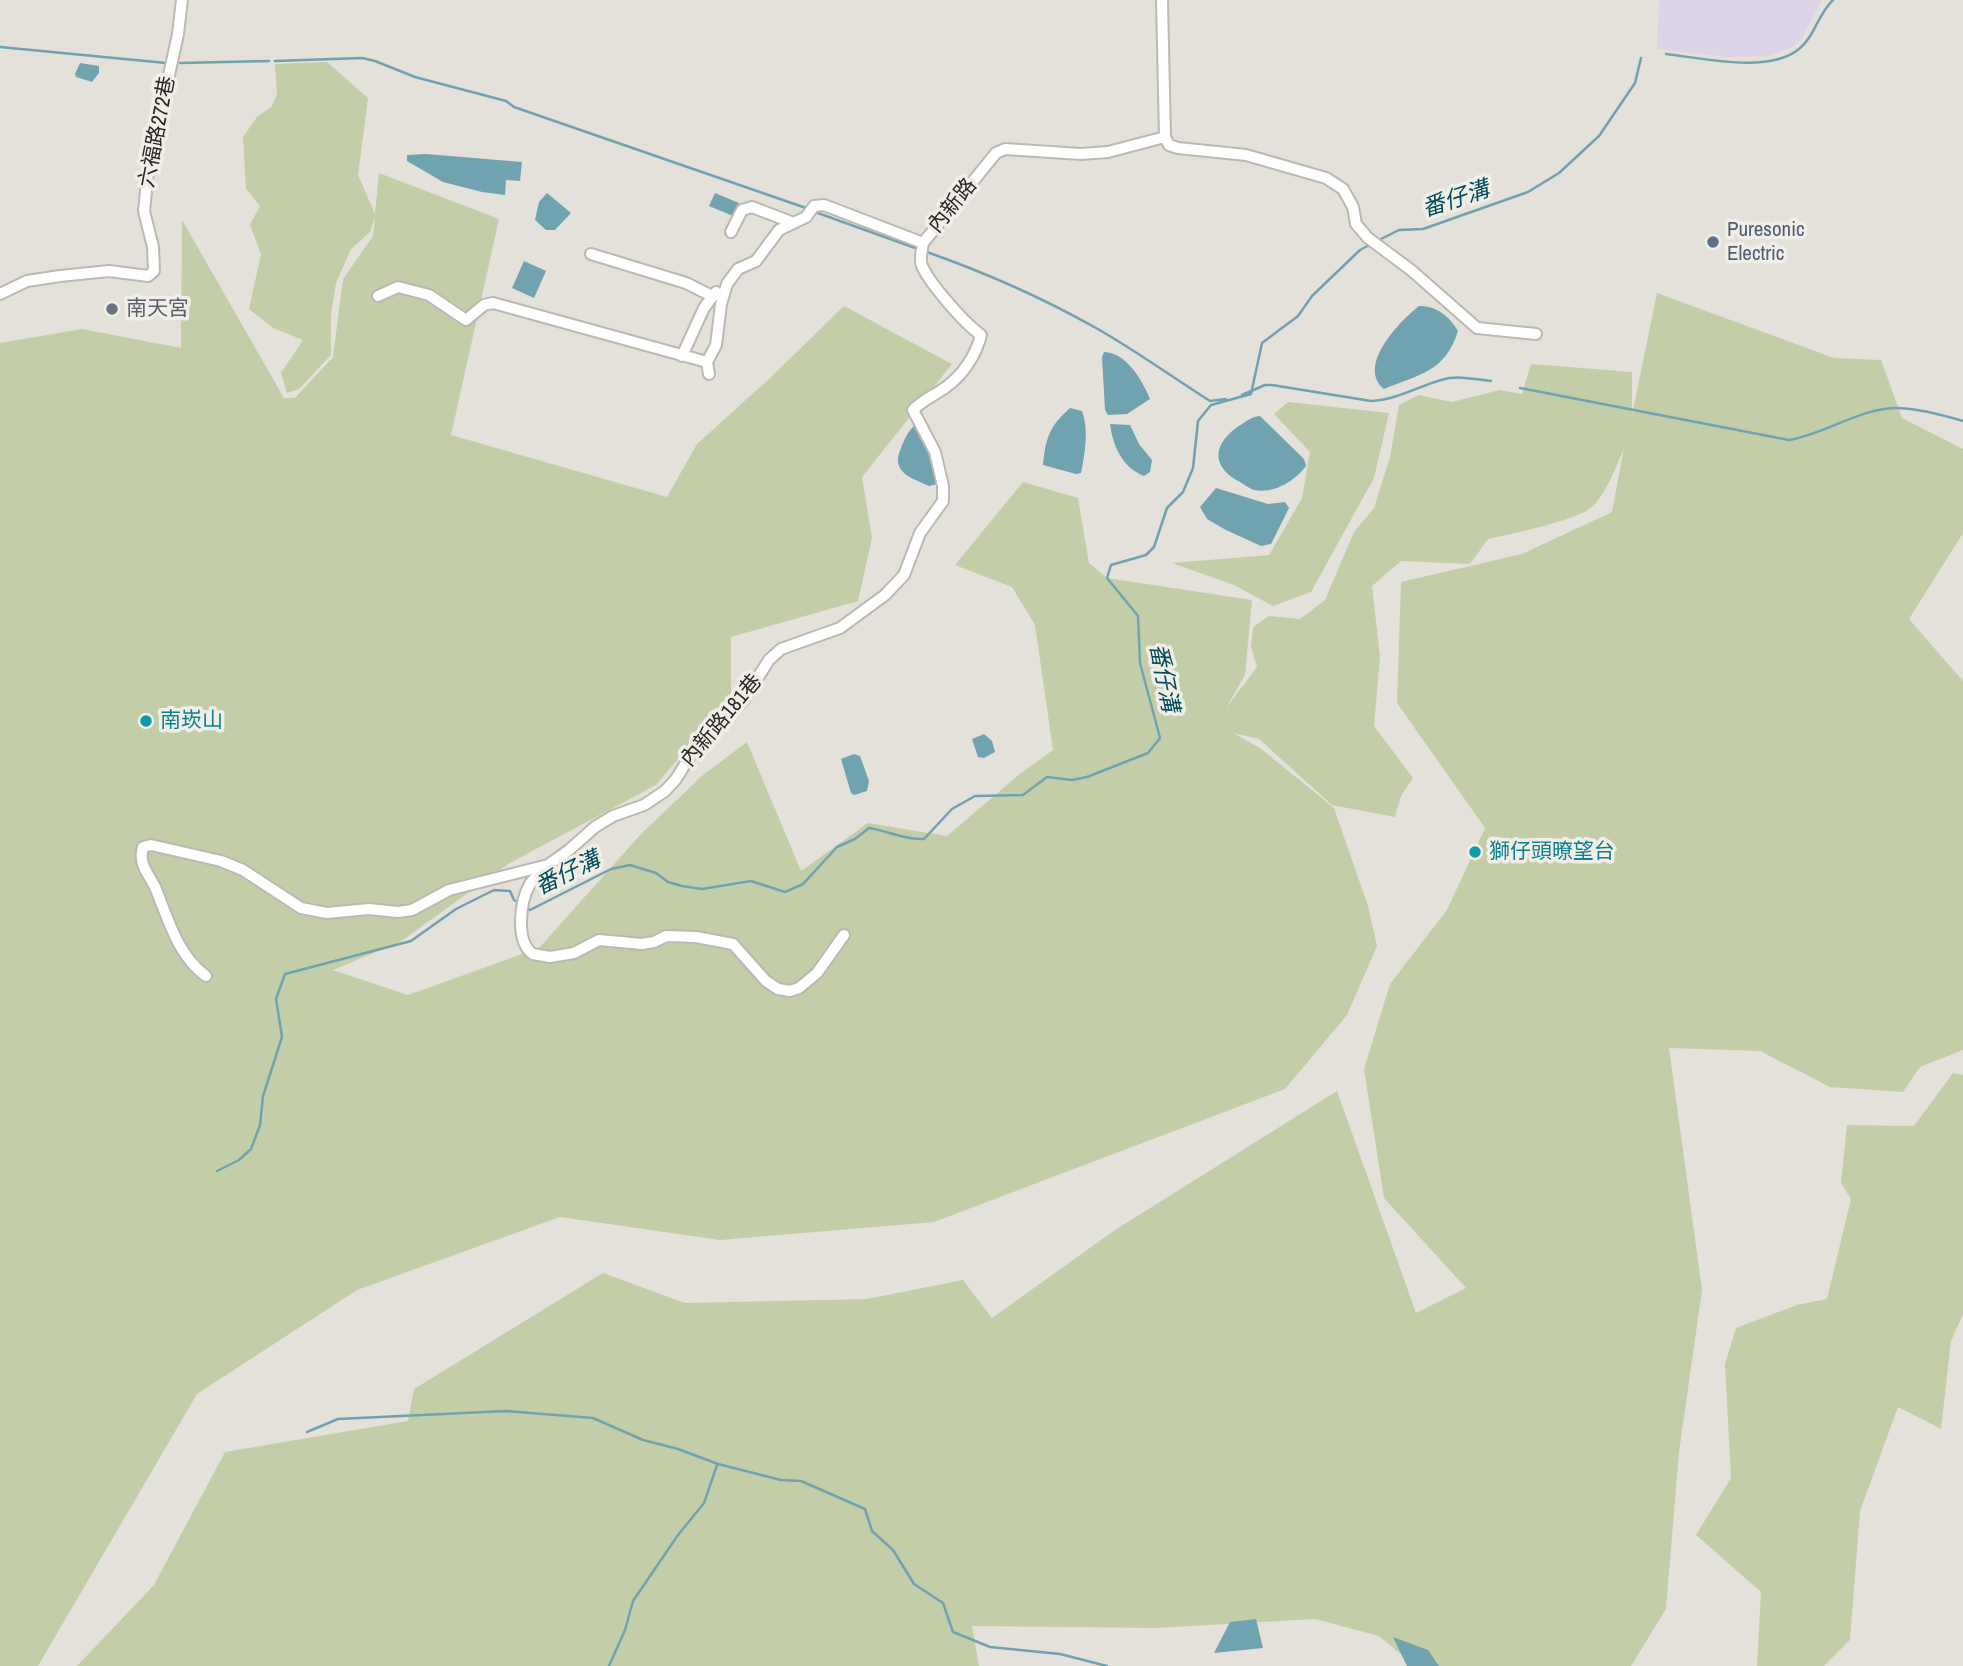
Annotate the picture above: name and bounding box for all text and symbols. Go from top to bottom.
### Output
street label: 六福路272巷 [135,74,181,190]
street label: 內新路 [923,174,983,238]
water label: 番仔溝 [1419,176,1493,224]
place label: Puresonic Electric [1727,217,1805,267]
marker: Puresonic Electric [1705,234,1721,250]
place label: 南天宮 [126,296,189,322]
marker: 南天宮 [104,301,120,317]
water label: 番仔溝 [1143,642,1183,714]
street label: 內新路181巷 [676,670,768,772]
place label: 南崁山 [160,708,223,734]
marker: 南崁山 [138,713,154,729]
place label: 獅仔頭暸望台 [1489,839,1615,865]
marker: 獅仔頭暸望台 [1467,844,1483,860]
water label: 番仔溝 [531,846,605,902]

